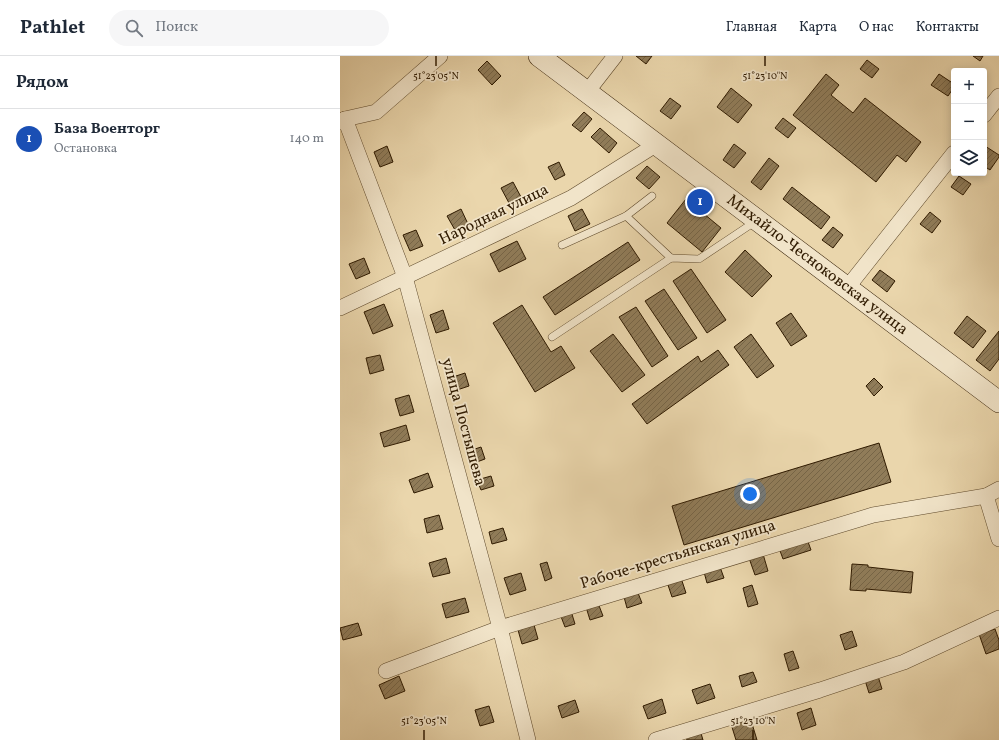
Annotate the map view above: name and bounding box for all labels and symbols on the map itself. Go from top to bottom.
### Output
text: 51°23'05"N [413,69,460,83]
text: 51°23'10"N [742,69,788,83]
street label: Народная улица [435,179,553,251]
pin: 1 [687,187,713,217]
street label: Михайло-Чесноковская улица [722,190,912,341]
street label: улица Постышева [435,356,491,488]
your location [740,484,760,504]
street label: Рабоче-крестьянская улица [578,515,778,595]
text: 51°23'05"N [401,714,448,728]
text: 51°23'10"N [730,714,776,728]

